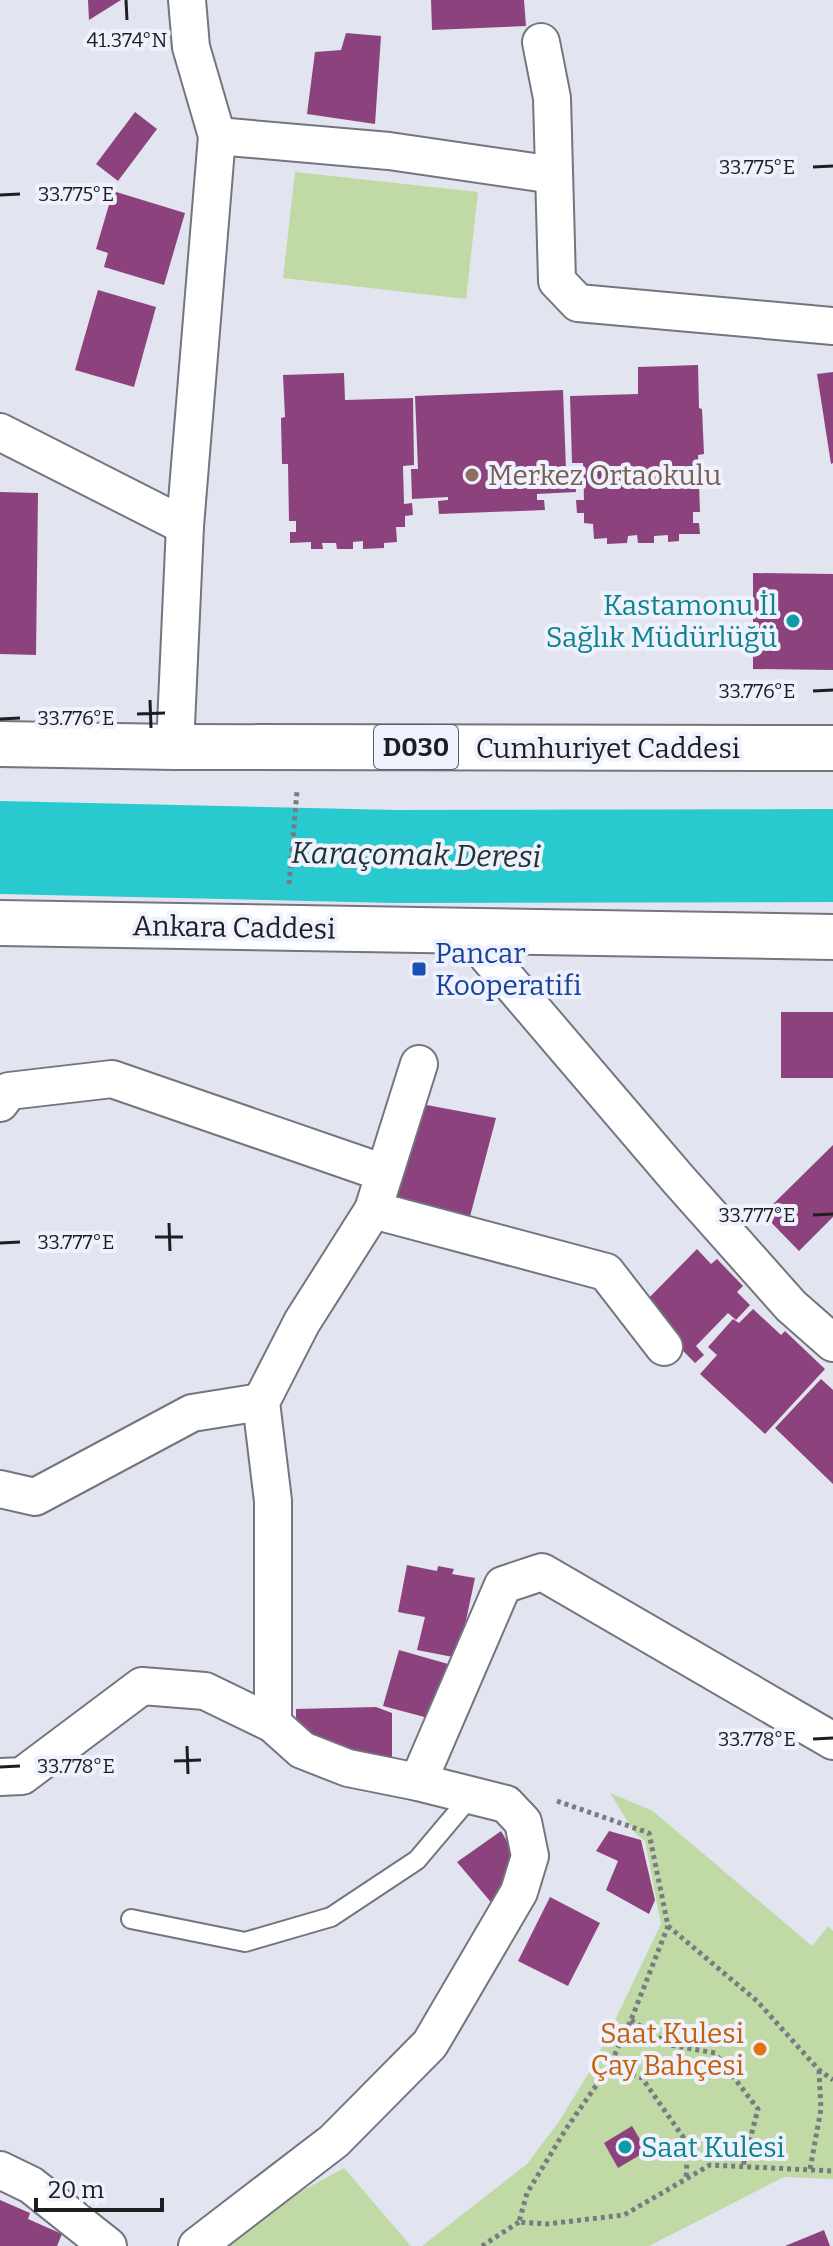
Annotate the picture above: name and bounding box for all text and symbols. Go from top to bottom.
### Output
text: 41.374°N [87,28,168,52]
text: 33.775°E [719,155,795,179]
text: 33.775°E [38,182,114,206]
place label: Merkez Ortaokulu [488,459,721,492]
marker: Merkez Ortaokulu [463,466,481,484]
place label: Kastamonu İl Sağlık Müdürlüğü [546,589,777,654]
marker: Kastamonu İl Sağlık Müdürlüğü [784,612,802,630]
text: 33.776°E [719,679,796,703]
text: 33.776°E [38,706,115,730]
road number: D030 [374,725,458,769]
street label: Cumhuriyet Caddesi [476,732,740,765]
water label: Karaçomak Deresi [291,835,541,875]
street label: Ankara Caddesi [132,909,336,946]
place label: Pancar Kooperatifi [435,937,582,1002]
marker: Pancar Kooperatifi [410,960,428,978]
text: 33.777°E [719,1203,795,1227]
text: 33.777°E [38,1230,114,1254]
text: 33.778°E [718,1727,796,1751]
text: 33.778°E [37,1754,115,1778]
place label: Saat Kulesi Çay Bahçesi [591,2017,744,2082]
marker: Saat Kulesi Çay Bahçesi [751,2040,769,2058]
place label: Saat Kulesi [641,2131,785,2164]
marker: Saat Kulesi [616,2138,634,2156]
scale bar [36,2162,162,2212]
text: 20 m [48,2176,104,2204]

